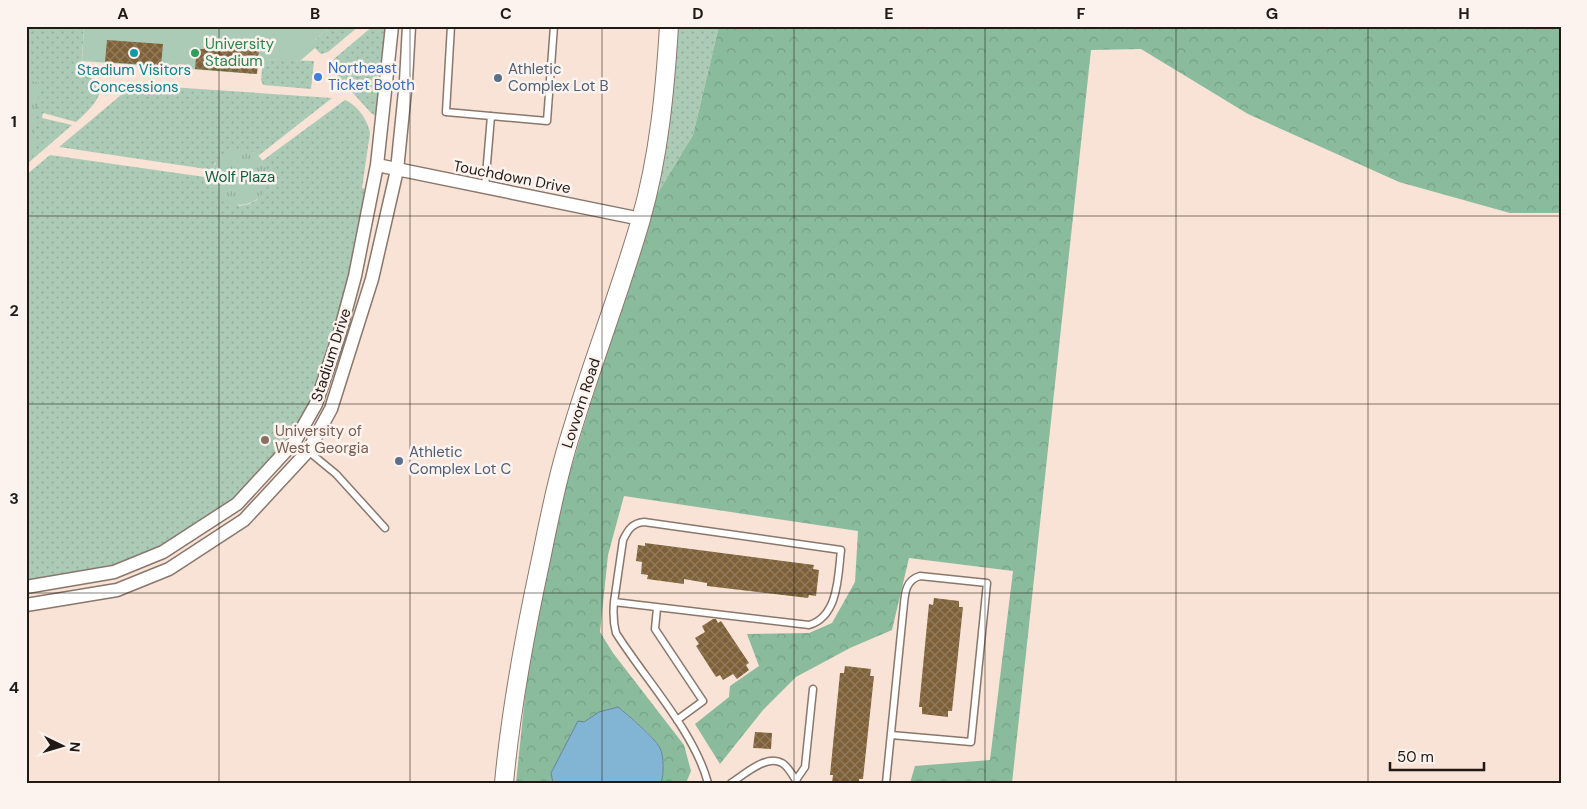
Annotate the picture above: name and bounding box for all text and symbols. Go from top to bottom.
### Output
text: A [117,3,129,24]
text: B [310,3,320,24]
text: C [500,3,512,24]
text: D [692,3,704,24]
text: E [884,3,894,24]
text: F [1077,3,1086,24]
text: G [1266,3,1278,24]
text: H [1458,3,1470,24]
place label: University Stadium [205,34,275,71]
marker: Stadium Visitors Concessions [128,47,140,59]
marker: University Stadium [189,47,201,59]
place label: Northeast Ticket Booth [328,58,415,95]
place label: Athletic Complex Lot B [508,59,608,96]
place label: Stadium Visitors Concessions [77,60,191,97]
marker: Northeast Ticket Booth [312,71,324,83]
marker: Athletic Complex Lot B [492,72,504,84]
text: 1 [11,111,17,132]
street label: Touchdown Drive [452,156,572,198]
park label: Wolf Plaza [205,167,275,187]
text: 2 [9,300,19,321]
street label: Stadium Drive [306,306,356,404]
street label: Lovvorn Road [557,355,605,451]
place label: University of West Georgia [275,421,369,458]
marker: University of West Georgia [259,434,271,446]
place label: Athletic Complex Lot C [409,442,511,479]
marker: Athletic Complex Lot C [393,455,405,467]
text: 3 [9,488,19,509]
text: 4 [9,677,19,698]
north arrow [38,722,88,772]
scale bar [1390,739,1483,771]
text: N [66,741,84,753]
text: 50 m [1397,747,1434,767]

